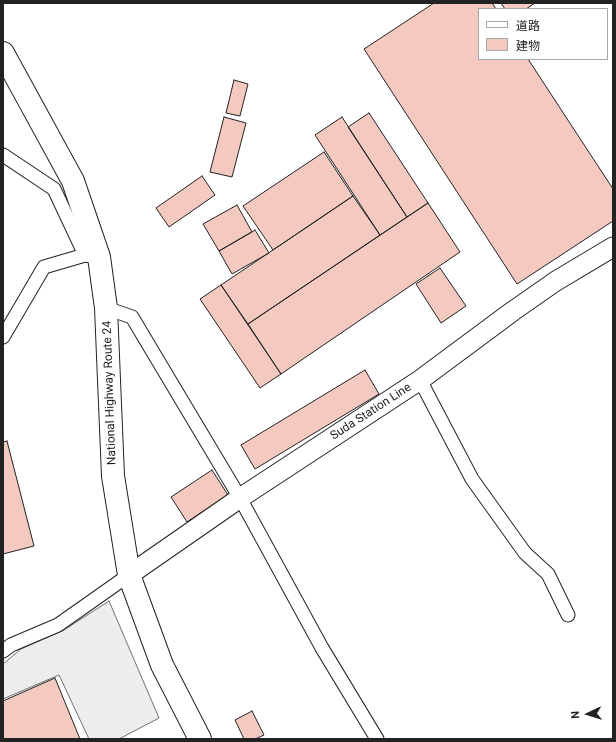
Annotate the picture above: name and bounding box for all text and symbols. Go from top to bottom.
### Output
legend [478,8,608,60]
text: 道路 [516,19,540,33]
text: 建物 [516,39,540,53]
street label: National Highway Route 24 [100,321,120,465]
street label: Suda Station Line [328,381,414,443]
north arrow [568,694,608,734]
text: N [569,711,582,719]

